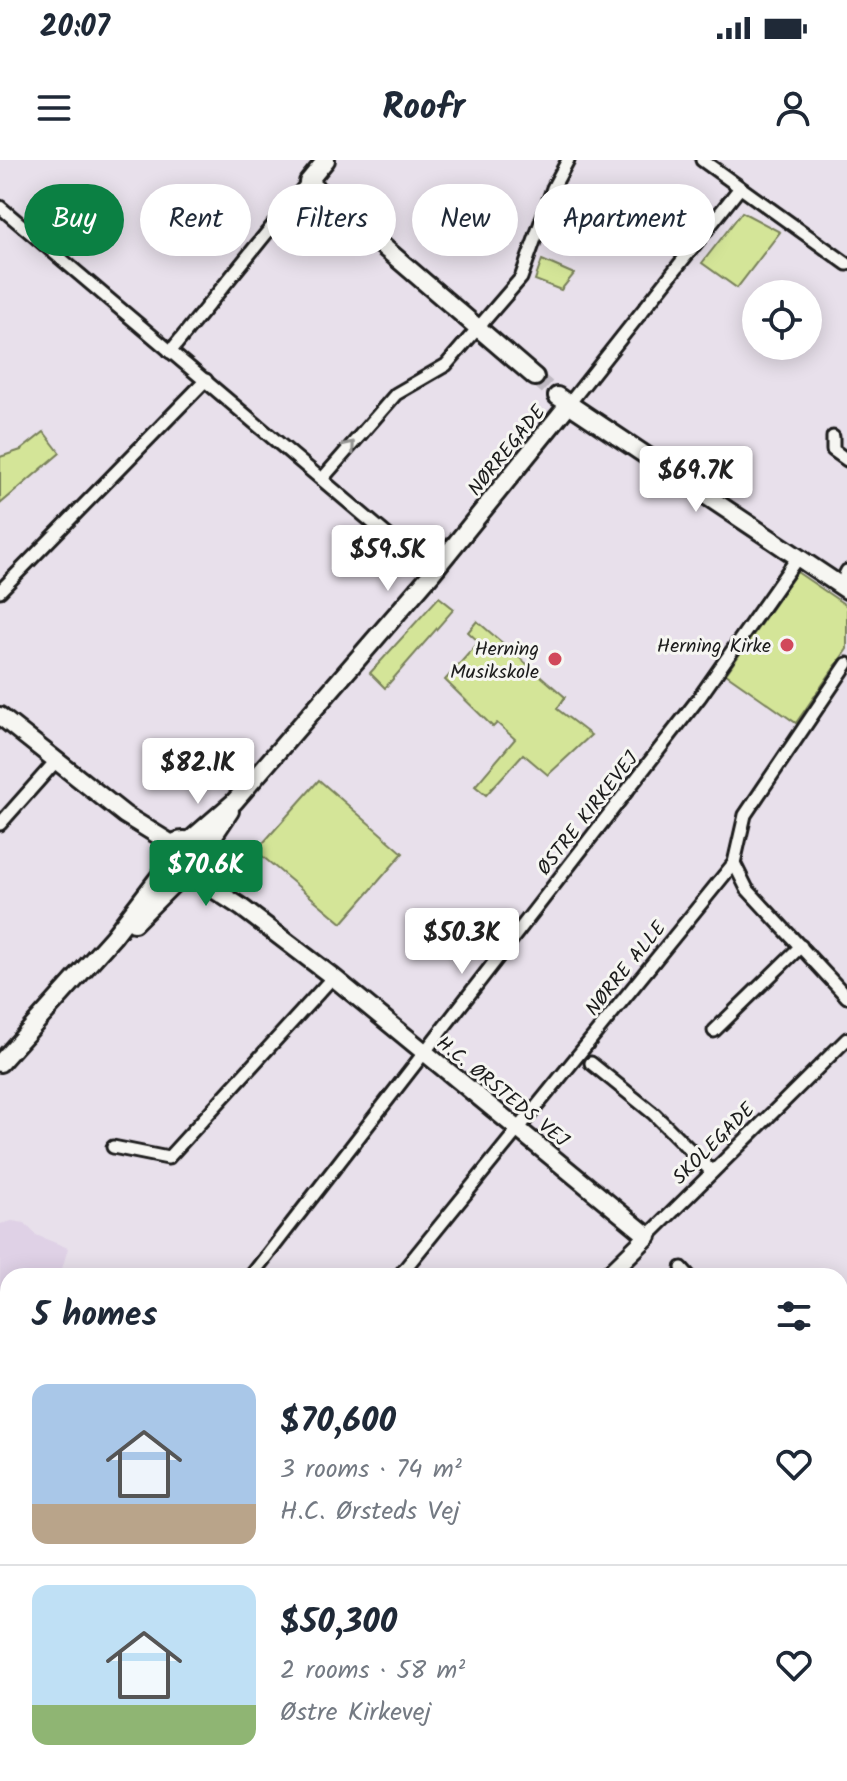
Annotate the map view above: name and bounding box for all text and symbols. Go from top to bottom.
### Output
text: 20:07 [40,4,110,52]
text: Roofr [382,80,465,137]
icon: menu [32,86,76,130]
icon: person [771,86,815,130]
chip: Buy [24,184,124,256]
chip: Rent [140,184,251,256]
chip: Filters [267,184,396,256]
chip: New [412,184,518,256]
chip: Apartment [534,184,715,256]
map controls [742,280,822,360]
button: locate [742,280,822,360]
street label: NØRREGADE [461,397,555,504]
one-way arrow [340,440,355,455]
pin: $69.7K [631,446,761,514]
text: $69.7K [658,451,734,493]
pin: $59.5K [323,525,453,593]
text: $59.5K [350,530,426,572]
place label: Herning Kirke [657,631,771,663]
place label: Herning Musikskole [450,634,539,689]
marker: Herning Kirke [778,636,796,654]
marker: Herning Musikskole [546,650,564,668]
pin: $82.1K [133,738,263,806]
text: $82.1K [160,743,236,785]
street label: ØSTRE KIRKEVEJ [530,745,648,883]
pin: $70.6K [141,840,271,908]
text: $70.6K [168,845,244,887]
pin: $50.3K [397,908,527,976]
text: $50.3K [423,913,501,955]
street label: NØRRE ALLE [578,914,676,1024]
street label: H.C. ØRSTEDS VEJ [428,1029,576,1157]
street label: SKOLEGADE [666,1095,764,1193]
text: 5 homes [32,1289,157,1343]
icon: filters [772,1294,816,1338]
text: $70,600 [280,1395,396,1449]
icon: home [96,1416,192,1512]
icon: heart [772,1442,816,1486]
text: 3 rooms · 74 m² [280,1449,462,1491]
text: H.C. Ørsteds Vej [280,1491,460,1533]
text: $50,300 [280,1596,397,1650]
icon: home [96,1617,192,1713]
icon: heart [772,1643,816,1687]
text: 2 rooms · 58 m² [280,1650,465,1692]
text: Østre Kirkevej [280,1692,431,1734]

